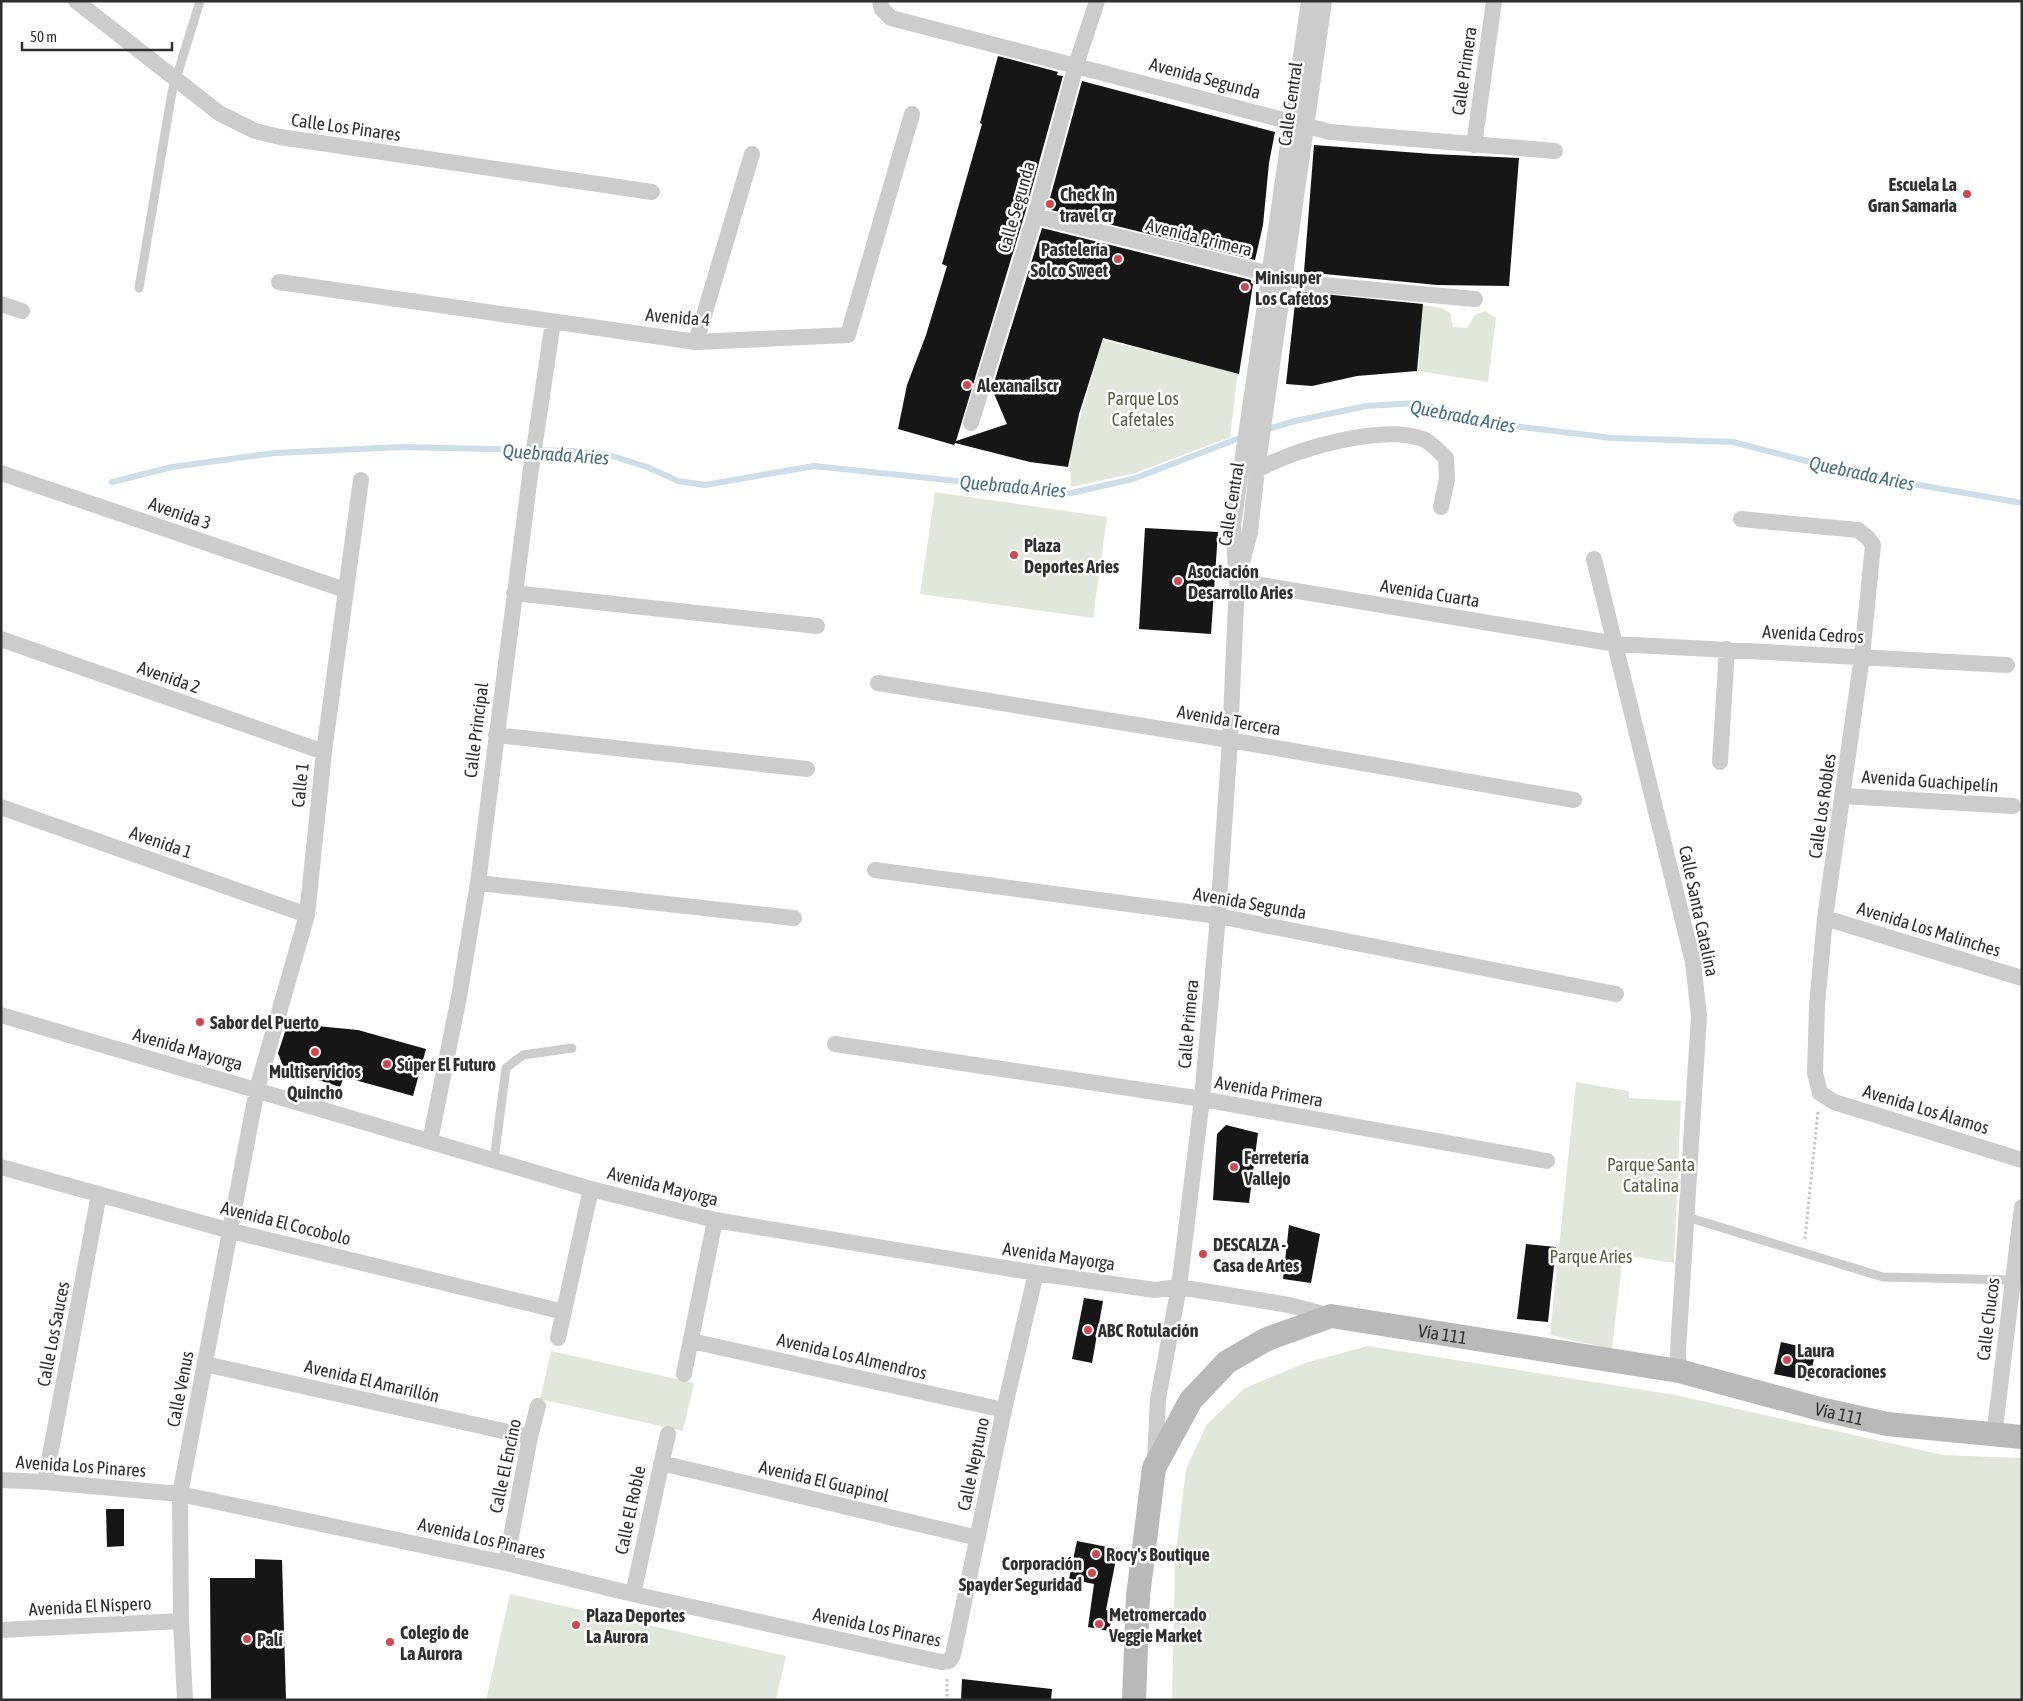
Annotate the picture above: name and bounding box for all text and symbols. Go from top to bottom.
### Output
scale bar [22,20,172,52]
street label: Calle Primera [1447,25,1481,117]
text: 50 m [30,28,57,45]
street label: Avenida Segunda [1147,53,1263,103]
street label: Calle Central [1274,60,1306,147]
street label: Calle Los Pinares [290,109,402,145]
street label: Calle Segunda [993,159,1039,255]
place label: Escuela La Gran Samaria [1868,174,1957,216]
place label: Check in travel cr [1059,184,1115,226]
marker: Escuela La Gran Samaria [1961,188,1973,200]
marker: Check in travel cr [1044,198,1056,210]
street label: Avenida Primera [1143,214,1255,260]
place label: Pastelería Solco Sweet [1030,239,1109,281]
marker: Pastelería Solco Sweet [1112,253,1124,265]
place label: Minisuper Los Cafetos [1255,267,1329,309]
marker: Minisuper Los Cafetos [1239,281,1251,293]
street label: Avenida 4 [645,304,711,330]
place label: Alexanailscr [976,375,1059,396]
marker: Alexanailscr [961,379,973,391]
park label: Parque Los Cafetales [1107,388,1179,430]
water label: Quebrada Aries [1408,395,1518,437]
water label: Quebrada Aries [502,439,610,469]
water label: Quebrada Aries [1807,451,1917,495]
street label: Calle Central [1214,460,1248,547]
water label: Quebrada Aries [959,470,1067,502]
street label: Avenida 3 [146,493,214,533]
place label: Plaza Deportes Aries [1024,535,1120,577]
marker: Plaza Deportes Aries [1008,549,1020,561]
place label: Asociación Desarrollo Aries [1187,561,1294,603]
marker: Asociación Desarrollo Aries [1172,575,1184,587]
street label: Avenida Cuarta [1379,575,1481,611]
street label: Avenida Cedros [1762,621,1864,647]
street label: Avenida 2 [135,657,203,697]
street label: Calle Principal [460,681,492,779]
street label: Avenida Tercera [1176,701,1282,739]
street label: Calle Los Robles [1804,752,1840,860]
street label: Calle 1 [287,762,313,808]
street label: Avenida Guachipelín [1861,766,1999,796]
street label: Avenida 1 [127,822,195,862]
street label: Calle Santa Catalina [1675,844,1723,978]
street label: Avenida Segunda [1192,883,1308,923]
street label: Avenida Los Malinches [1855,897,2003,961]
street label: Calle Primera [1174,979,1202,1069]
place label: Sabor del Puerto [210,1012,319,1033]
marker: Sabor del Puerto [194,1016,206,1028]
street label: Avenida Mayorga [131,1023,245,1075]
marker: Multiservicios Quincho [309,1046,321,1058]
place label: Súper El Futuro [397,1054,496,1075]
marker: Súper El Futuro [381,1058,393,1070]
place label: Multiservicios Quincho [269,1061,362,1103]
street label: Avenida Primera [1213,1071,1325,1111]
street label: Avenida Los Álamos [1861,1080,1991,1138]
place label: Ferretería Vallejo [1243,1147,1309,1189]
park label: Parque Santa Catalina [1607,1154,1695,1196]
marker: Ferretería Vallejo [1228,1161,1240,1173]
street label: Avenida Mayorga [606,1162,720,1210]
street label: Avenida El Cocobolo [219,1197,353,1249]
place label: DESCALZA - Casa de Artes [1213,1234,1300,1276]
street label: Avenida Mayorga [1002,1238,1116,1274]
park label: Parque Aries [1550,1246,1632,1267]
marker: DESCALZA - Casa de Artes [1197,1248,1209,1260]
street label: Calle Chucos [1972,1276,2004,1362]
street label: Calle Los Sauces [33,1280,73,1388]
street label: Vía 111 [1417,1319,1469,1348]
place label: ABC Rotulación [1097,1320,1199,1341]
marker: ABC Rotulación [1082,1324,1094,1336]
street label: Avenida Los Almendros [775,1329,929,1383]
place label: Laura Decoraciones [1797,1340,1887,1382]
street label: Calle Venus [162,1349,198,1429]
marker: Laura Decoraciones [1781,1354,1793,1366]
street label: Avenida El Amarillón [303,1355,441,1407]
street label: Vía 111 [1812,1398,1866,1429]
street label: Calle Neptuno [953,1415,993,1513]
street label: Calle El Encino [485,1417,525,1515]
street label: Avenida Los Pinares [15,1451,147,1481]
street label: Avenida El Guapinol [757,1456,891,1506]
street label: Calle El Roble [610,1464,650,1556]
street label: Avenida Los Pinares [416,1513,548,1563]
place label: Rocy's Boutique [1106,1544,1210,1565]
marker: Rocy's Boutique [1090,1548,1102,1560]
place label: Corporación Spayder Seguridad [959,1553,1082,1595]
marker: Corporación Spayder Seguridad [1086,1567,1098,1579]
street label: Avenida El Níspero [28,1592,152,1620]
street label: Avenida Los Pinares [811,1603,943,1651]
place label: Metromercado Veggie Market [1108,1604,1207,1646]
place label: Plaza Deportes La Aurora [586,1605,686,1647]
marker: Metromercado Veggie Market [1093,1618,1105,1630]
marker: Plaza Deportes La Aurora [570,1619,582,1631]
place label: Colegio de La Aurora [400,1622,469,1664]
place label: Palí [257,1629,284,1650]
marker: Palí [241,1633,253,1645]
marker: Colegio de La Aurora [384,1636,396,1648]

